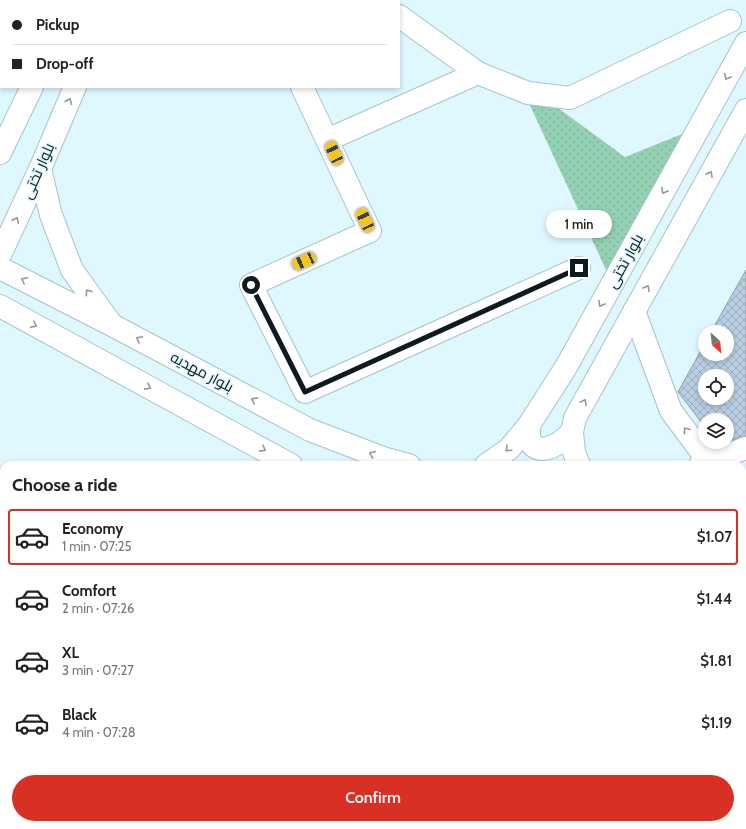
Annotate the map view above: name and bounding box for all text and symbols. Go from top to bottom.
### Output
text: Pickup [36,16,79,34]
text: Drop-off [36,55,94,73]
one-way arrow [724,73,732,80]
one-way arrow [64,98,72,105]
street label: بلوار تختی [18,140,59,202]
car [323,140,345,166]
one-way arrow [706,171,713,179]
one-way arrow [661,187,669,194]
car [354,207,376,233]
callout: 1 min [546,210,612,238]
one-way arrow [11,216,19,224]
text: 1 min [564,216,594,232]
street label: بلوار تختی [603,231,648,292]
car [291,251,317,271]
route end [570,259,588,277]
route start [242,276,260,294]
one-way arrow [20,277,28,285]
one-way arrow [642,285,650,292]
one-way arrow [85,289,92,296]
one-way arrow [598,300,605,308]
one-way arrow [30,320,37,327]
north arrow [698,325,734,361]
map controls [698,325,734,449]
one-way arrow [136,336,144,344]
street label: بلوار مهدیه [167,348,237,397]
button: locate [698,369,734,405]
one-way arrow [144,382,152,390]
one-way arrow [251,397,258,405]
one-way arrow [579,399,587,406]
button: layers [698,413,734,449]
one-way arrow [683,428,690,435]
one-way arrow [258,444,266,452]
one-way arrow [505,444,513,451]
one-way arrow [369,450,376,458]
text: Choose a ride [12,474,117,496]
icon: car [14,519,50,555]
text: Economy [62,520,123,538]
text: $1.07 [697,528,732,546]
text: 1 min · 07:25 [62,538,132,554]
icon: car [14,581,50,617]
text: Comfort [62,582,116,600]
text: $1.44 [697,590,732,608]
text: 2 min · 07:26 [62,600,134,616]
icon: car [14,643,50,679]
text: XL [62,644,79,662]
text: $1.81 [700,652,732,670]
text: 3 min · 07:27 [62,662,134,678]
icon: car [14,705,50,741]
text: Black [62,706,97,724]
text: $1.19 [701,714,732,732]
text: 4 min · 07:28 [62,724,136,740]
button: Confirm [12,775,734,821]

